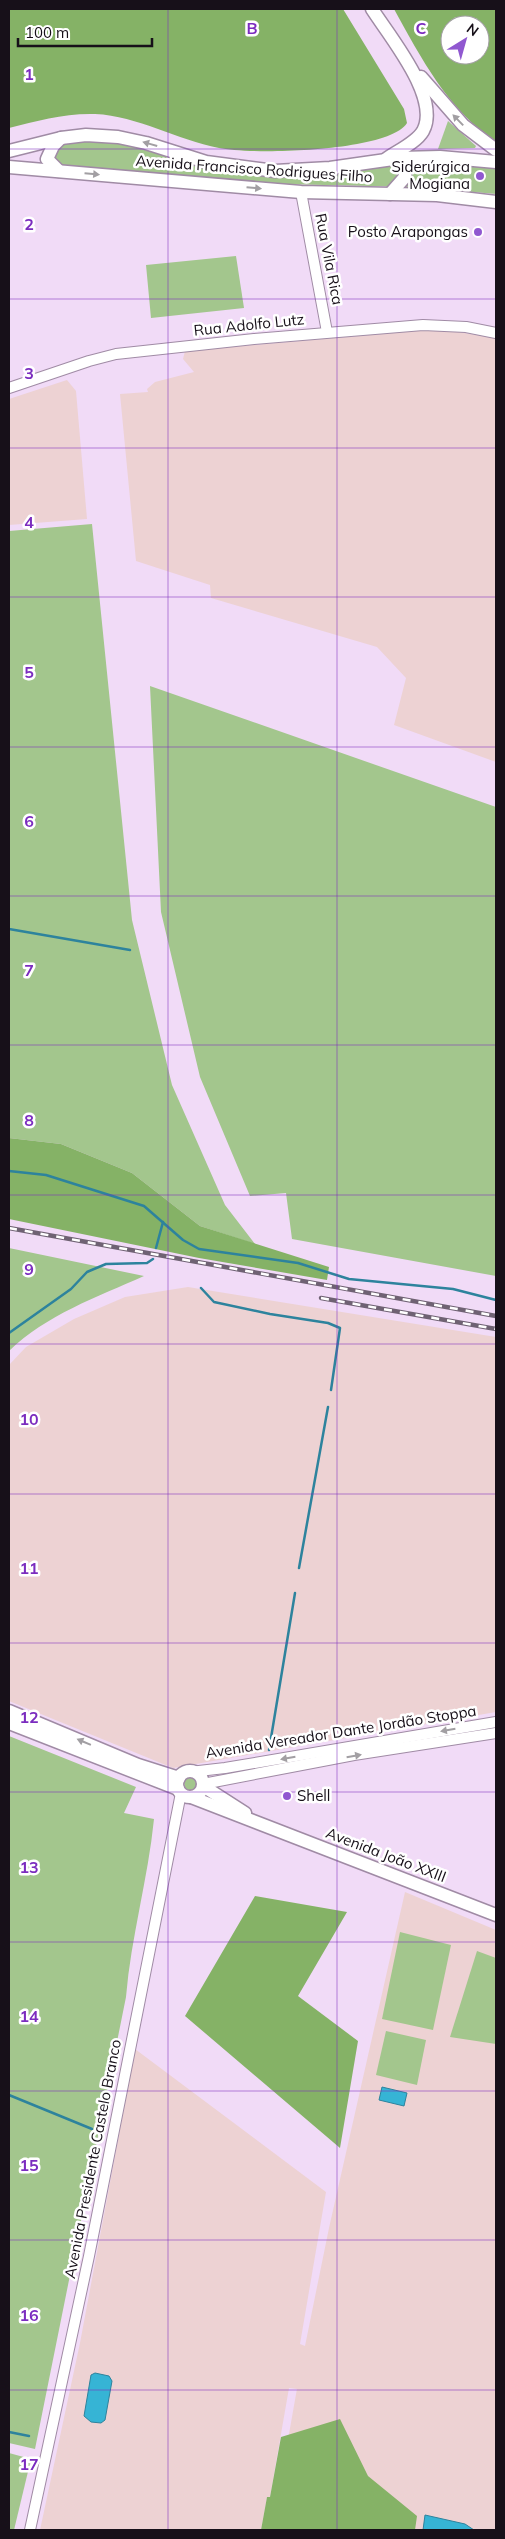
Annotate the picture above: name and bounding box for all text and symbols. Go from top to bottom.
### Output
scale bar [18,15,151,47]
north arrow [440,15,490,65]
text: B [246,18,258,38]
text: C [416,18,427,38]
text: N [463,19,482,40]
text: 100 m [25,23,69,42]
text: 1 [24,64,34,84]
one-way arrow [452,114,464,126]
one-way arrow [142,140,157,148]
street label: Avenida Francisco Rodrigues Filho [135,151,373,186]
place label: Siderúrgica Mogiana [391,157,470,193]
marker: Siderúrgica Mogiana [474,170,486,182]
one-way arrow [84,171,100,179]
one-way arrow [246,184,262,192]
street label: Rua Vila Rica [311,212,348,306]
text: 2 [24,214,34,234]
place label: Posto Arapongas [348,222,468,241]
marker: Posto Arapongas [472,226,484,238]
street label: Rua Adolfo Lutz [193,309,305,340]
text: 3 [24,363,34,383]
text: 4 [24,512,34,532]
text: 5 [24,662,34,682]
text: 6 [24,811,34,831]
text: 7 [24,960,34,980]
text: 8 [24,1110,34,1130]
text: 9 [24,1259,34,1279]
text: 10 [19,1409,39,1429]
text: 11 [19,1558,39,1578]
street label: Avenida Vereador Dante Jordão Stoppa [204,1701,478,1762]
text: 12 [19,1707,39,1727]
one-way arrow [440,1726,456,1734]
one-way arrow [77,1738,91,1746]
one-way arrow [347,1751,363,1759]
one-way arrow [280,1754,296,1762]
place label: Shell [297,1786,330,1805]
marker: Shell [281,1790,293,1802]
street label: Avenida João XXIII [323,1823,449,1886]
text: 13 [19,1857,39,1877]
text: 14 [19,2006,39,2026]
street label: Avenida Presidente Castelo Branco [60,2038,125,2280]
text: 15 [19,2155,39,2175]
text: 16 [19,2305,39,2325]
text: 17 [19,2454,39,2474]

